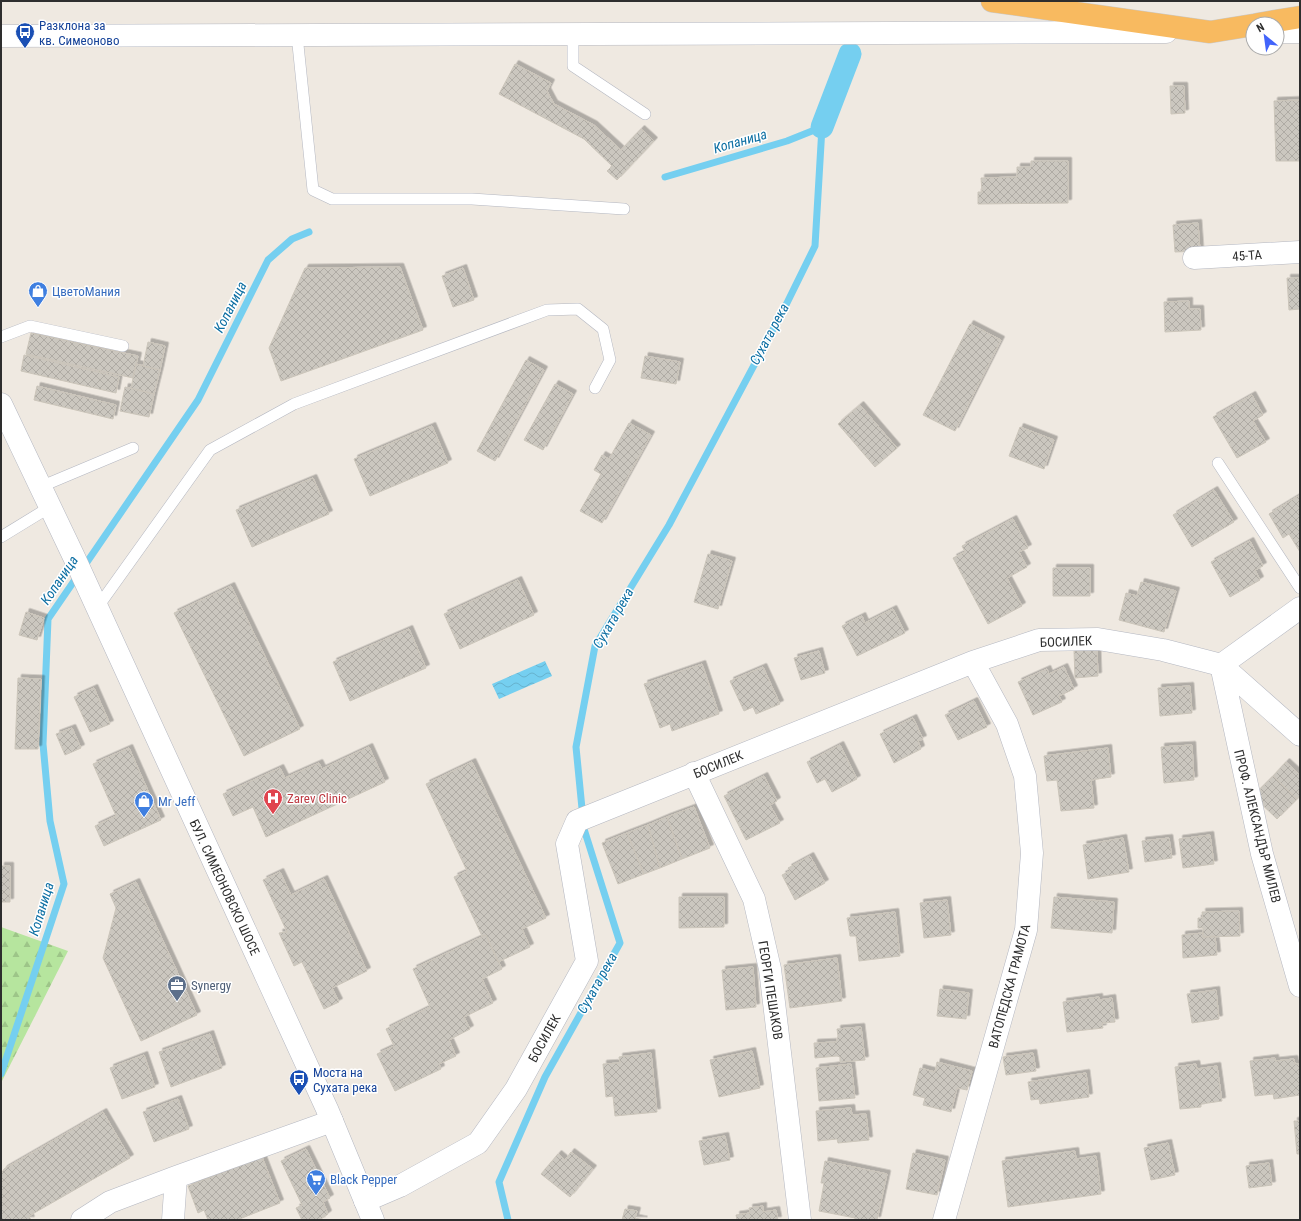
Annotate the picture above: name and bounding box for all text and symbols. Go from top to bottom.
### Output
north arrow [1245,16,1285,56]
place label: Разклона за кв. Симеоново [39,18,119,48]
text: N [1254,20,1267,35]
bus stop icon: Разклона за кв. Симеоново [14,21,36,49]
water label: Копаница [711,126,769,156]
street label: 45-ТА [1232,247,1263,264]
water label: Копаница [210,279,250,335]
shop icon: ЦветоМания [27,280,49,308]
place label: ЦветоМания [52,284,120,299]
water label: Сухата река [746,301,792,367]
water label: Копаница [37,553,81,607]
water label: Сухата река [589,585,637,651]
street label: БОСИЛЕК [1040,633,1093,650]
street label: БОСИЛЕК [691,747,746,781]
street label: ПРОФ. АЛЕКСАНДЪР МИЛЕВ [1231,748,1284,904]
hospital icon: Zarev Clinic [262,787,284,815]
shop icon: Mr Jeff [133,790,155,818]
place label: Zarev Clinic [287,791,347,806]
place label: Mr Jeff [158,794,195,809]
street label: БУЛ. СИМЕОНОВСКО ШОСЕ [186,817,263,958]
water label: Копаница [25,880,57,938]
street label: ВАТОПЕДСКА ГРАМОТА [986,922,1033,1050]
street label: ГЕОРГИ ПЕШАКОВ [755,940,786,1041]
water label: Сухата река [574,950,620,1016]
office icon: Synergy [166,974,188,1002]
place label: Synergy [191,978,232,993]
street label: БОСИЛЕК [525,1011,564,1065]
place label: Моста на Сухата река [313,1065,377,1095]
bus stop icon: Моста на Сухата река [288,1068,310,1096]
supermarket icon: Black Pepper [305,1168,327,1196]
place label: Black Pepper [330,1172,397,1187]

